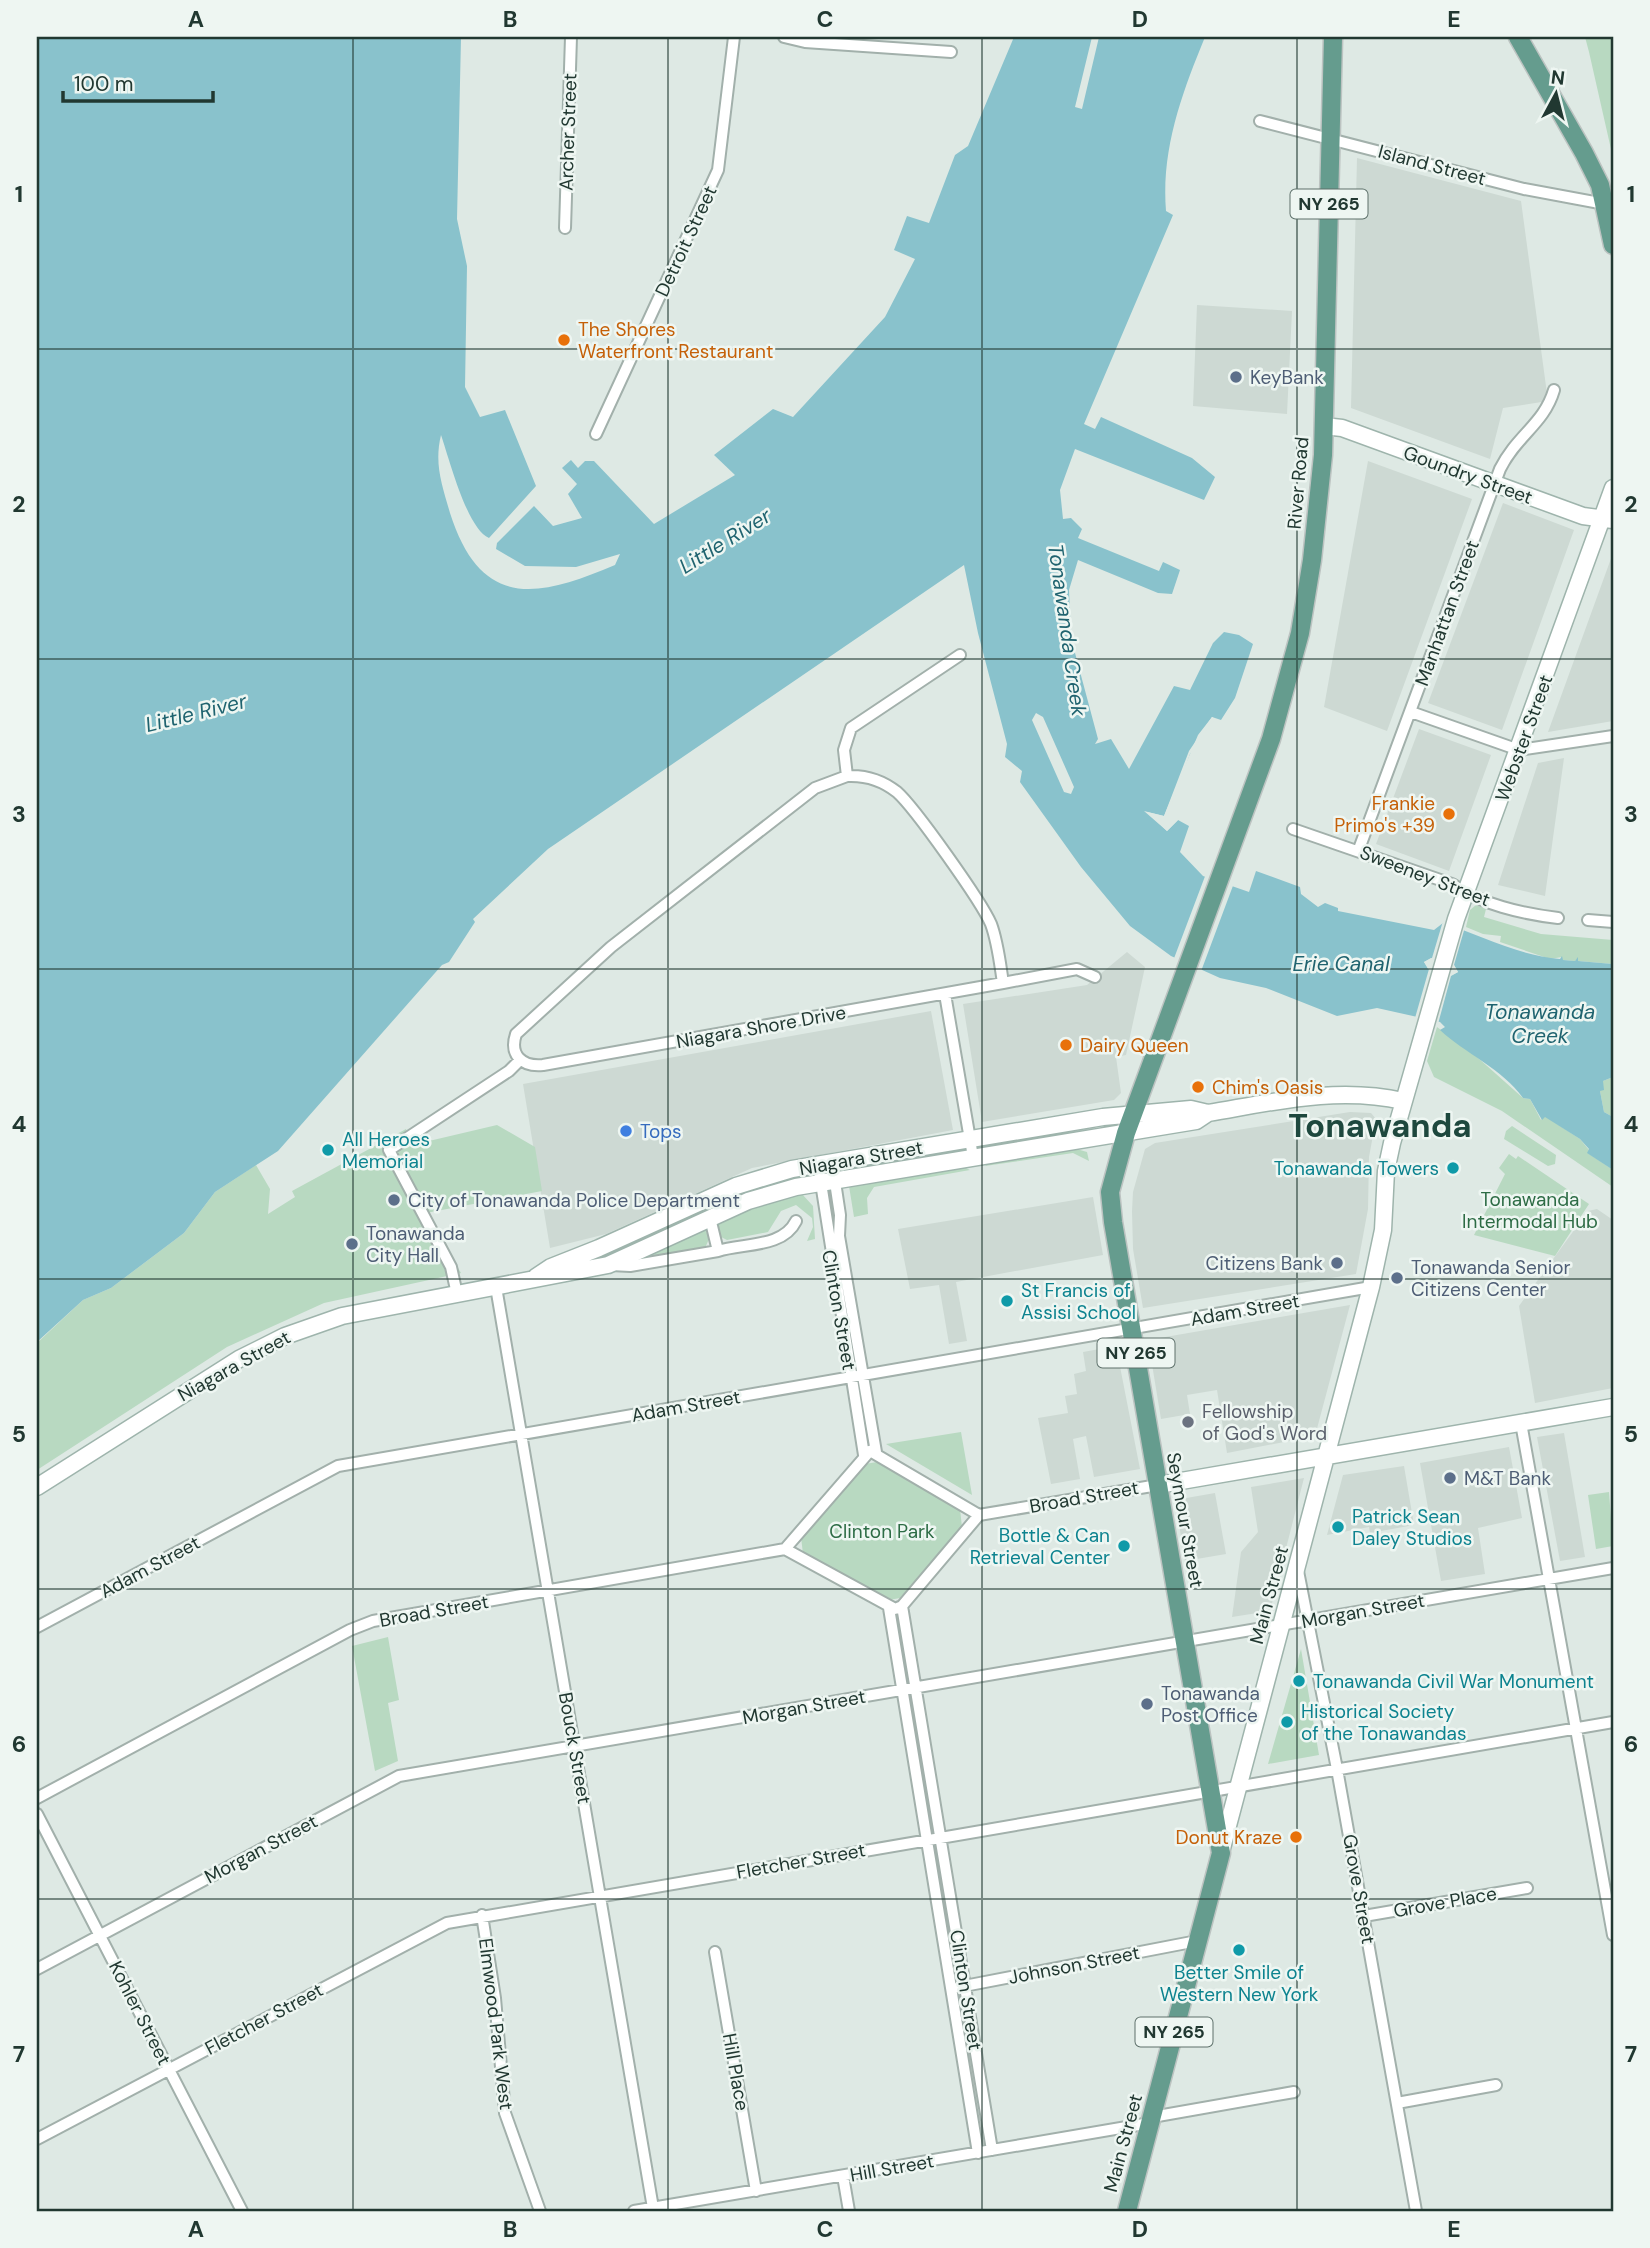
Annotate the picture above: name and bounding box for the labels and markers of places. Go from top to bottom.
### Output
place label: The Shores Waterfront Restaurant [578,317,773,364]
marker: The Shores Waterfront Restaurant [556,332,572,348]
place label: KeyBank [1250,365,1324,390]
marker: KeyBank [1228,369,1244,385]
place label: Frankie Primo's +39 [1334,791,1435,838]
marker: Frankie Primo's +39 [1441,806,1457,822]
place label: Dairy Queen [1080,1033,1189,1058]
marker: Dairy Queen [1058,1037,1074,1053]
place label: Chim's Oasis [1212,1075,1323,1100]
marker: Chim's Oasis [1190,1079,1206,1095]
place label: Tops [640,1119,682,1144]
marker: Tops [618,1123,634,1139]
place label: All Heroes Memorial [342,1127,430,1174]
marker: All Heroes Memorial [320,1142,336,1158]
place label: Tonawanda Towers [1274,1156,1439,1181]
marker: Tonawanda Towers [1445,1160,1461,1176]
place label: City of Tonawanda Police Department [408,1188,740,1213]
marker: City of Tonawanda Police Department [386,1192,402,1208]
place label: Tonawanda City Hall [366,1221,465,1268]
marker: Tonawanda City Hall [344,1236,360,1252]
place label: Citizens Bank [1206,1251,1323,1276]
marker: Citizens Bank [1329,1255,1345,1271]
place label: Tonawanda Senior Citizens Center [1411,1255,1571,1302]
marker: Tonawanda Senior Citizens Center [1389,1270,1405,1286]
place label: St Francis of Assisi School [1021,1278,1136,1325]
marker: St Francis of Assisi School [999,1293,1015,1309]
place label: Fellowship of God's Word [1202,1399,1327,1446]
marker: Fellowship of God's Word [1180,1414,1196,1430]
place label: M&T Bank [1464,1466,1552,1491]
marker: M&T Bank [1442,1470,1458,1486]
place label: Patrick Sean Daley Studios [1352,1504,1472,1551]
marker: Patrick Sean Daley Studios [1330,1519,1346,1535]
place label: Bottle & Can Retrieval Center [970,1523,1110,1570]
marker: Bottle & Can Retrieval Center [1116,1538,1132,1554]
place label: Tonawanda Civil War Monument [1313,1669,1594,1694]
marker: Tonawanda Civil War Monument [1291,1673,1307,1689]
place label: Tonawanda Post Office [1161,1681,1260,1728]
marker: Tonawanda Post Office [1139,1696,1155,1712]
place label: Historical Society of the Tonawandas [1301,1699,1466,1746]
marker: Historical Society of the Tonawandas [1279,1714,1295,1730]
place label: Donut Kraze [1175,1825,1282,1850]
marker: Donut Kraze [1288,1829,1304,1845]
marker: Better Smile of Western New York [1231,1942,1247,1958]
place label: Better Smile of Western New York [1160,1960,1319,2007]

